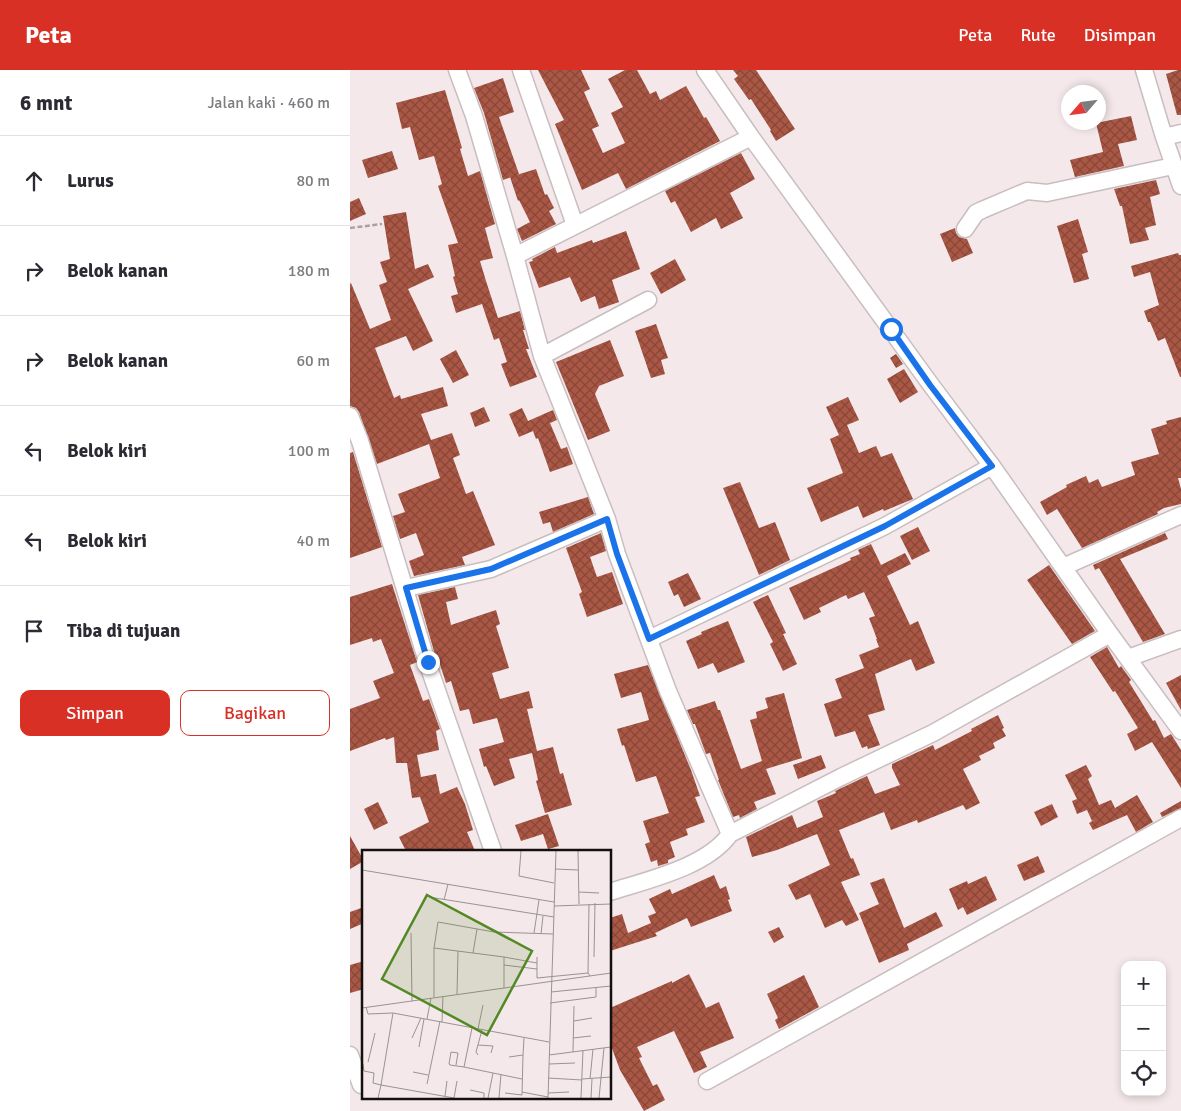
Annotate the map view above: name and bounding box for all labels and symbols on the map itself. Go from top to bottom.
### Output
north arrow [1061,85,1106,130]
route start [880,318,903,341]
route end [417,651,440,674]
inset map [362,850,611,1098]

